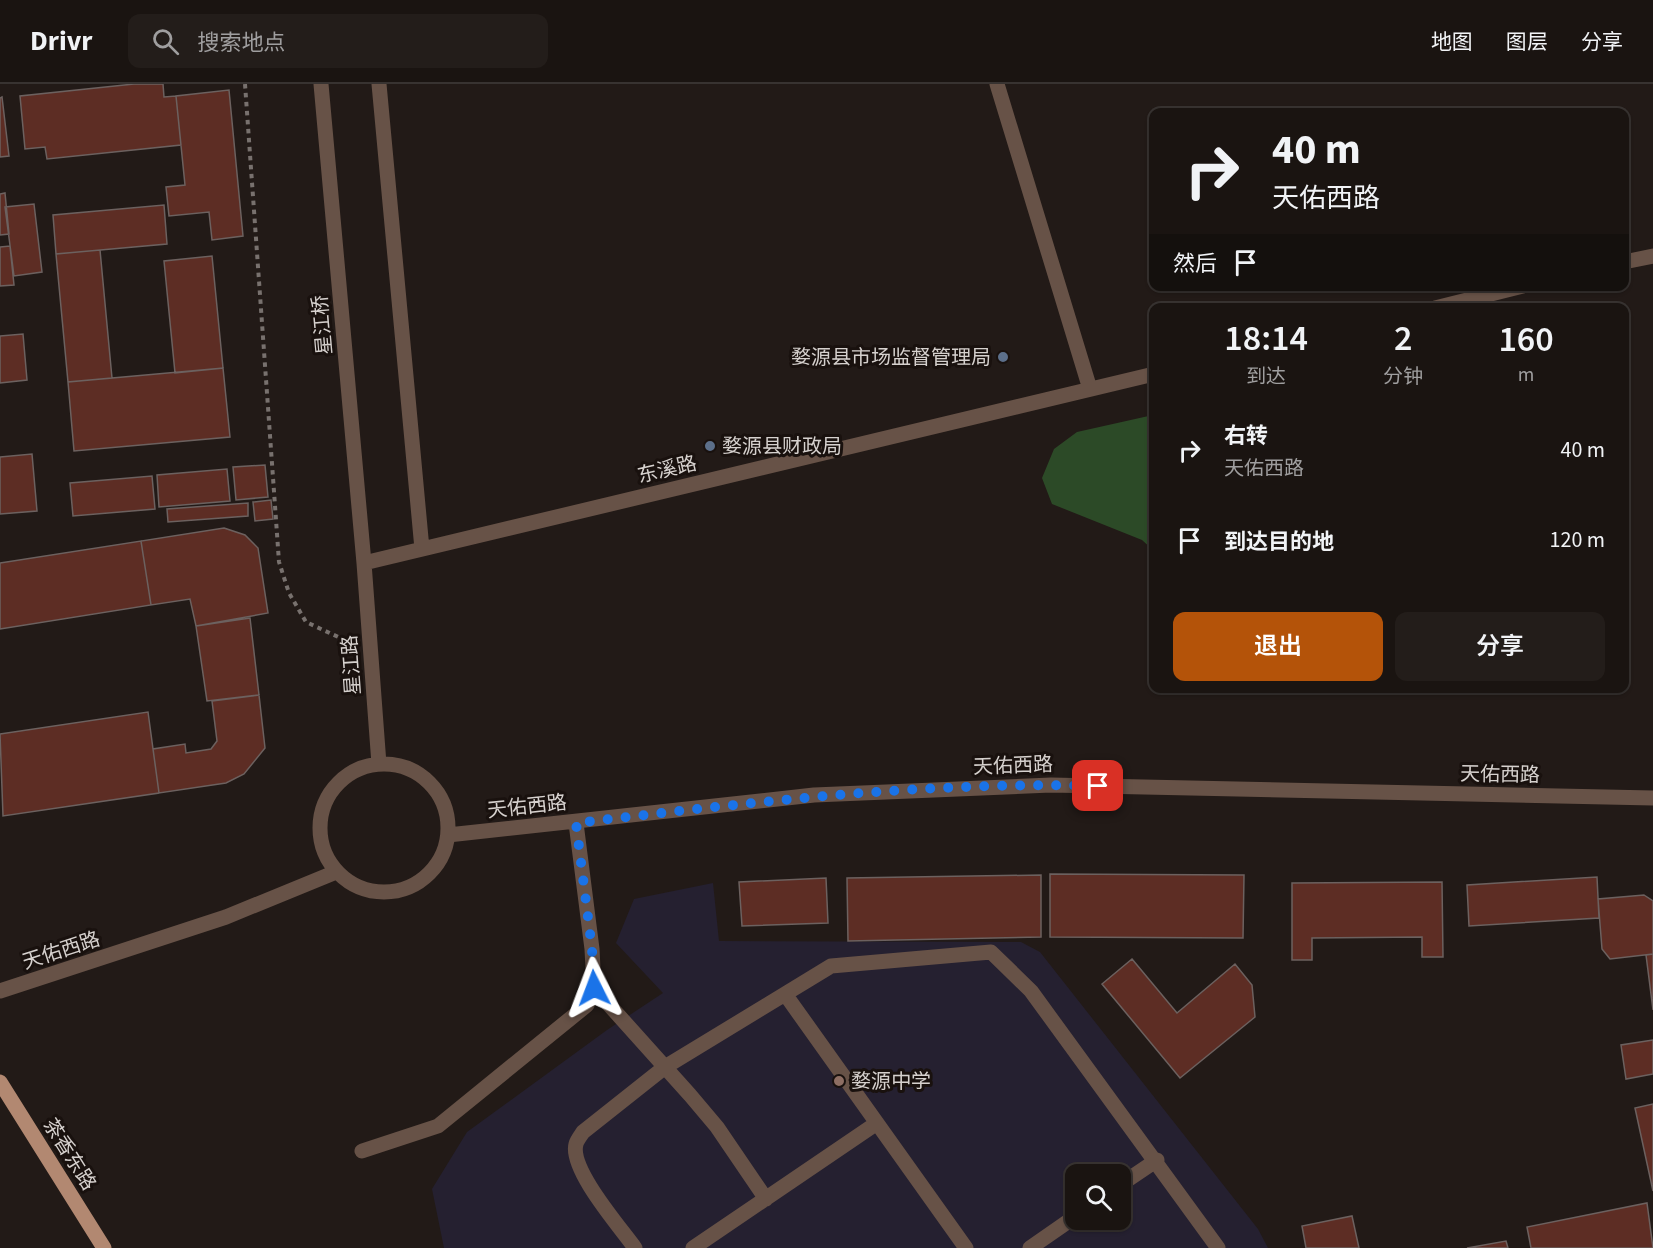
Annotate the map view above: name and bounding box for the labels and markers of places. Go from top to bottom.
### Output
place label: 婺源县市场监督管理局 [791,344,991,372]
marker: 婺源县市场监督管理局 [996,350,1010,364]
place label: 婺源县财政局 [722,433,842,461]
marker: 婺源县财政局 [703,439,717,453]
pin [1072,760,1123,811]
place label: 婺源中学 [851,1068,931,1096]
marker: 婺源中学 [832,1074,846,1088]

